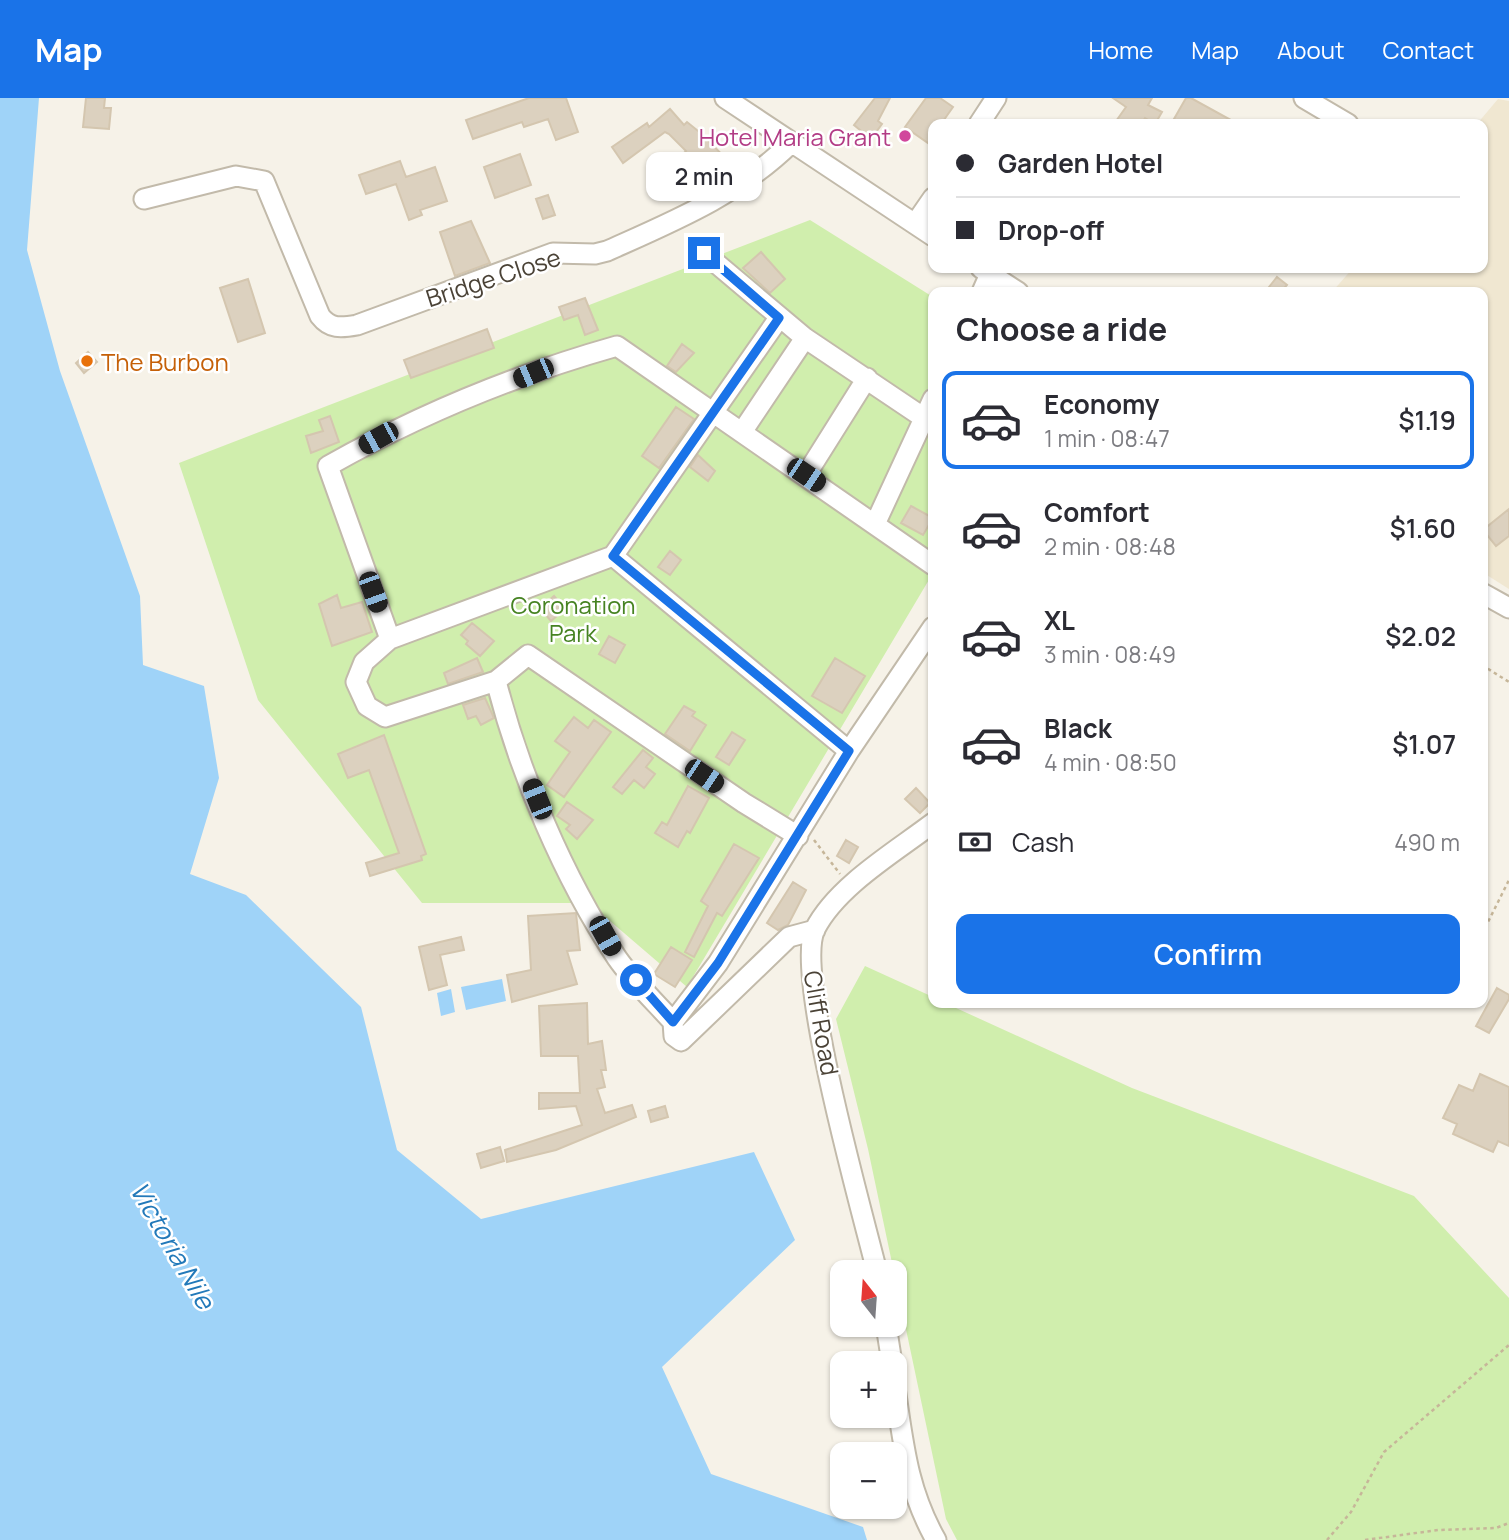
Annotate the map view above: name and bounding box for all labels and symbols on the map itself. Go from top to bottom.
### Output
place label: Hotel Maria Grant [699,120,891,153]
marker: Hotel Maria Grant [897,128,913,144]
callout: 2 min [646,152,762,200]
route end [688,237,720,269]
street label: Bridge Close [421,240,565,314]
place label: The Burbon [101,345,229,378]
marker: The Burbon [79,353,95,369]
car [510,355,557,391]
car [355,419,402,457]
car [783,455,830,495]
car [356,569,391,615]
park label: Coronation Park [510,588,636,649]
car [681,756,728,796]
car [520,776,555,822]
car [586,913,625,959]
route start [620,964,652,996]
street label: Cliff Road [797,968,847,1078]
water label: Victoria Nile [122,1175,225,1317]
north arrow [830,1260,906,1337]

